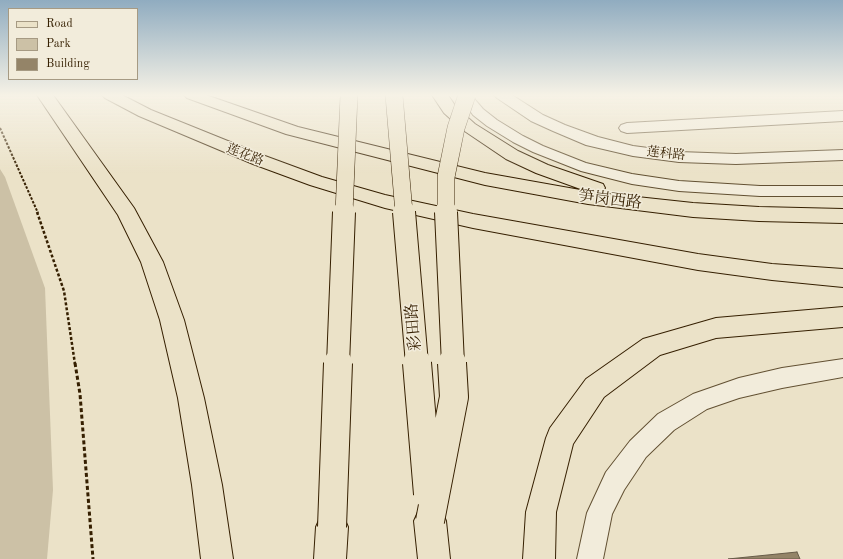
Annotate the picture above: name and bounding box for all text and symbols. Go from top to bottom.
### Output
legend [8,8,138,80]
text: Road [46,18,73,30]
text: Park [46,38,71,50]
text: Building [46,58,90,70]
street label: 莲花路 [224,141,266,169]
street label: 莲科路 [646,144,686,164]
street label: 笋岗西路 [577,187,643,213]
street label: 彩田路 [402,302,426,352]

